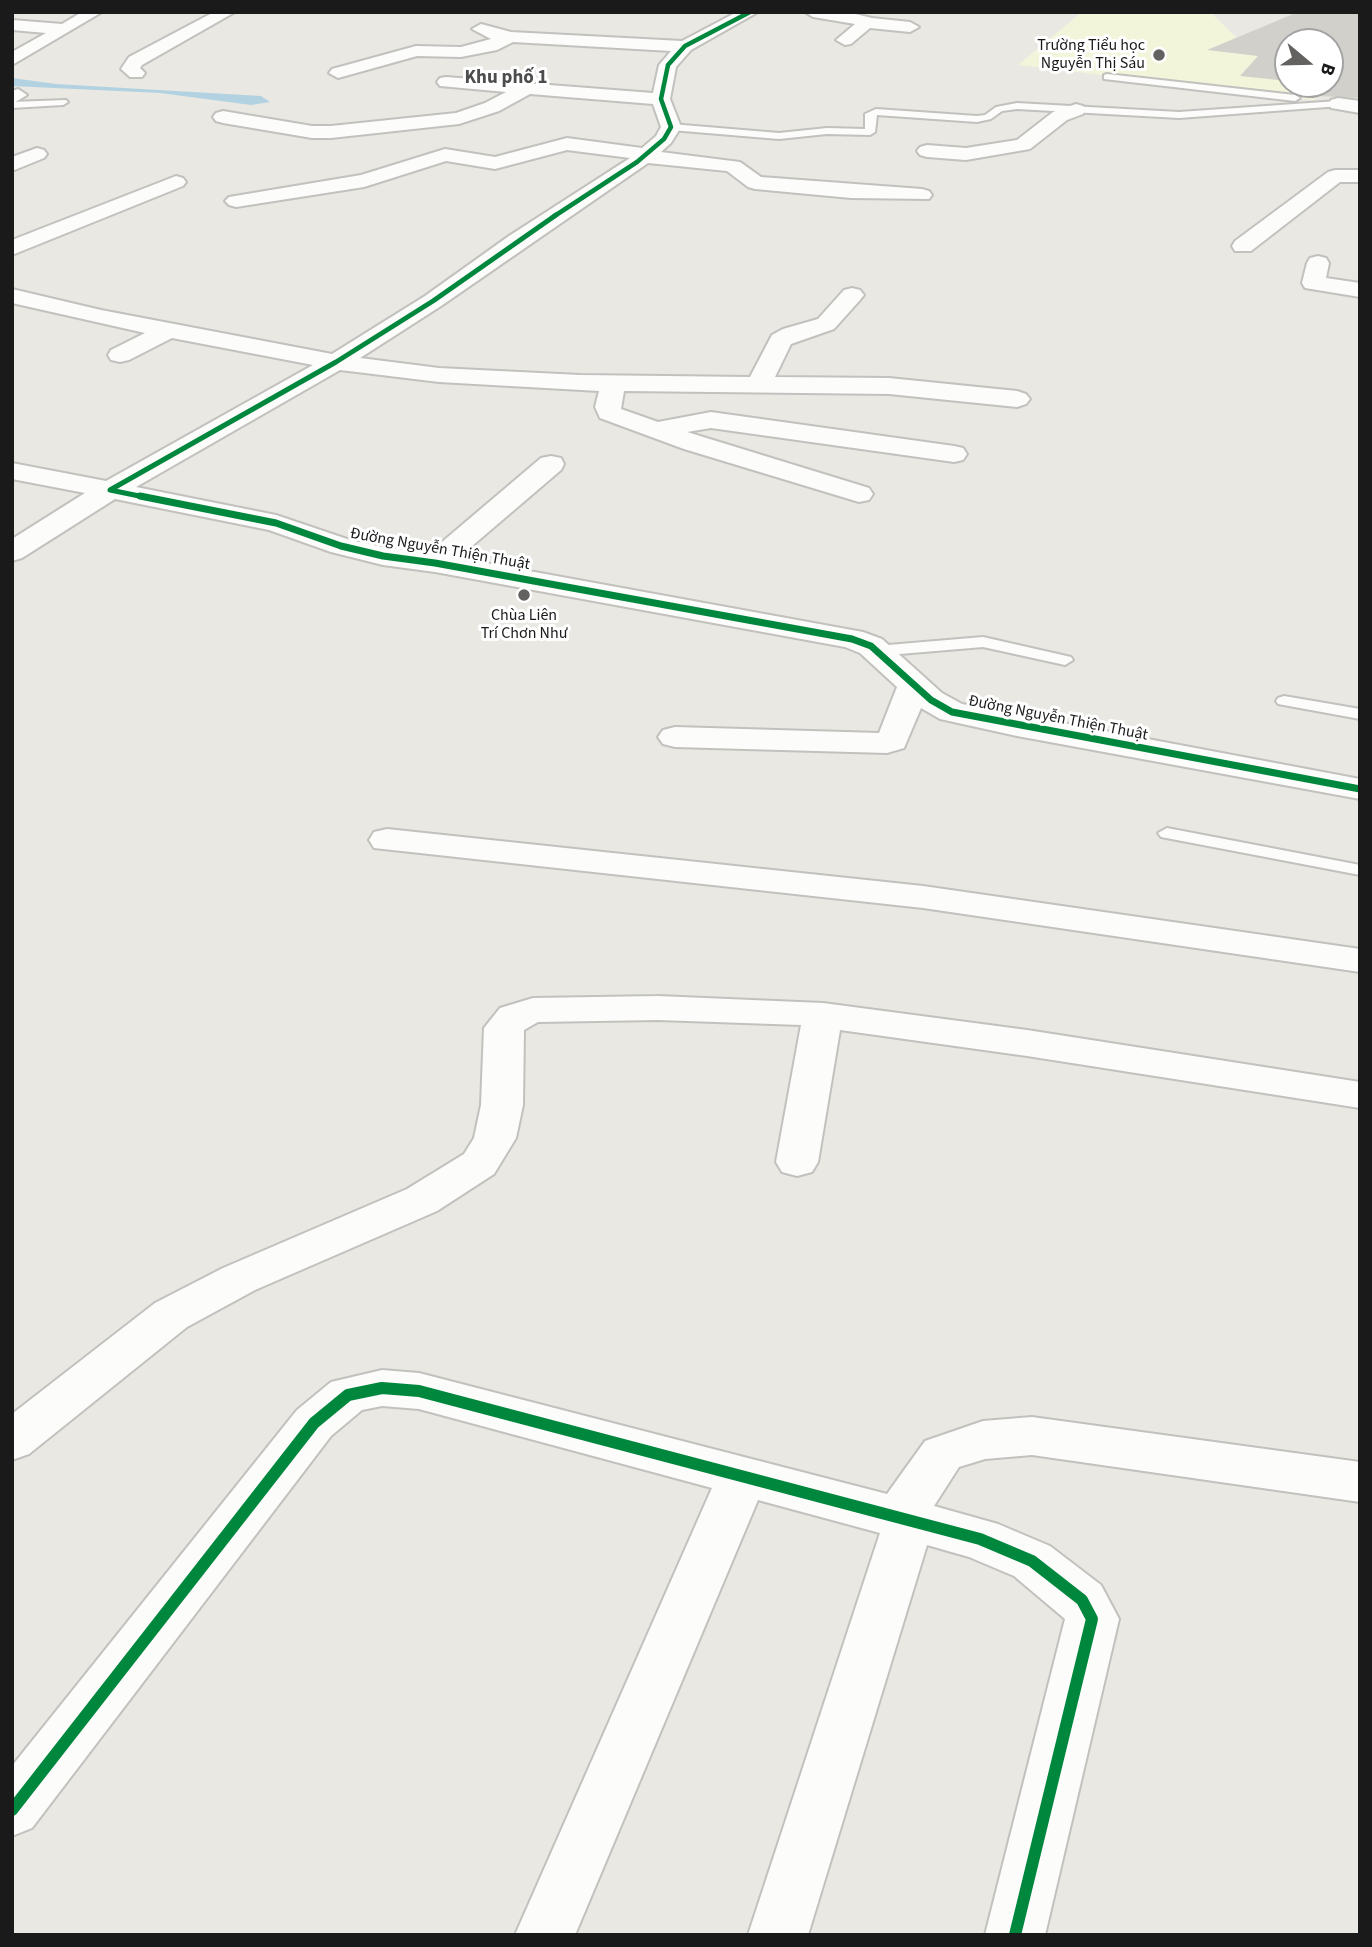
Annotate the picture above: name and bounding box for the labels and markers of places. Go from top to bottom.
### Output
place label: Trường Tiểu học Nguyễn Thị Sáu [1037,36,1145,74]
marker: Trường Tiểu học Nguyễn Thị Sáu [1151,47,1167,63]
marker: Chùa Liên Trí Chơn Như [516,587,532,603]
place label: Chùa Liên Trí Chơn Như [481,606,567,644]

